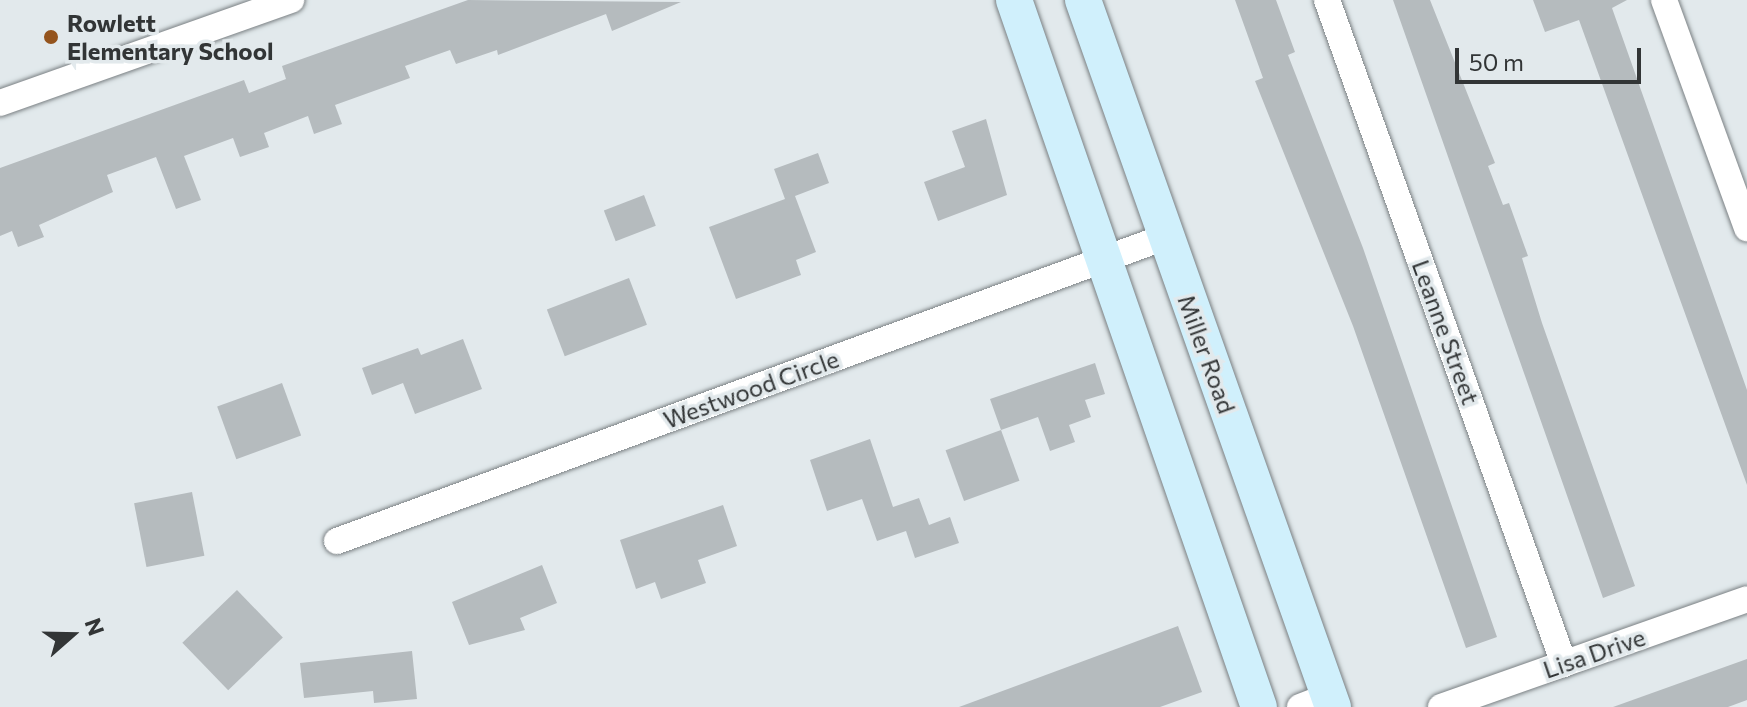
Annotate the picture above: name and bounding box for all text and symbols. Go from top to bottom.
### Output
place label: Rowlett Elementary School [67,9,274,65]
marker: Rowlett Elementary School [42,28,60,46]
scale bar [1459,32,1645,82]
text: 50 m [1469,47,1524,76]
street label: Leanne Street [1407,256,1485,408]
street label: Miller Road [1172,291,1242,417]
street label: Westwood Circle [659,344,843,434]
north arrow [32,595,112,675]
text: N [80,614,111,639]
street label: Lisa Drive [1539,622,1649,684]

